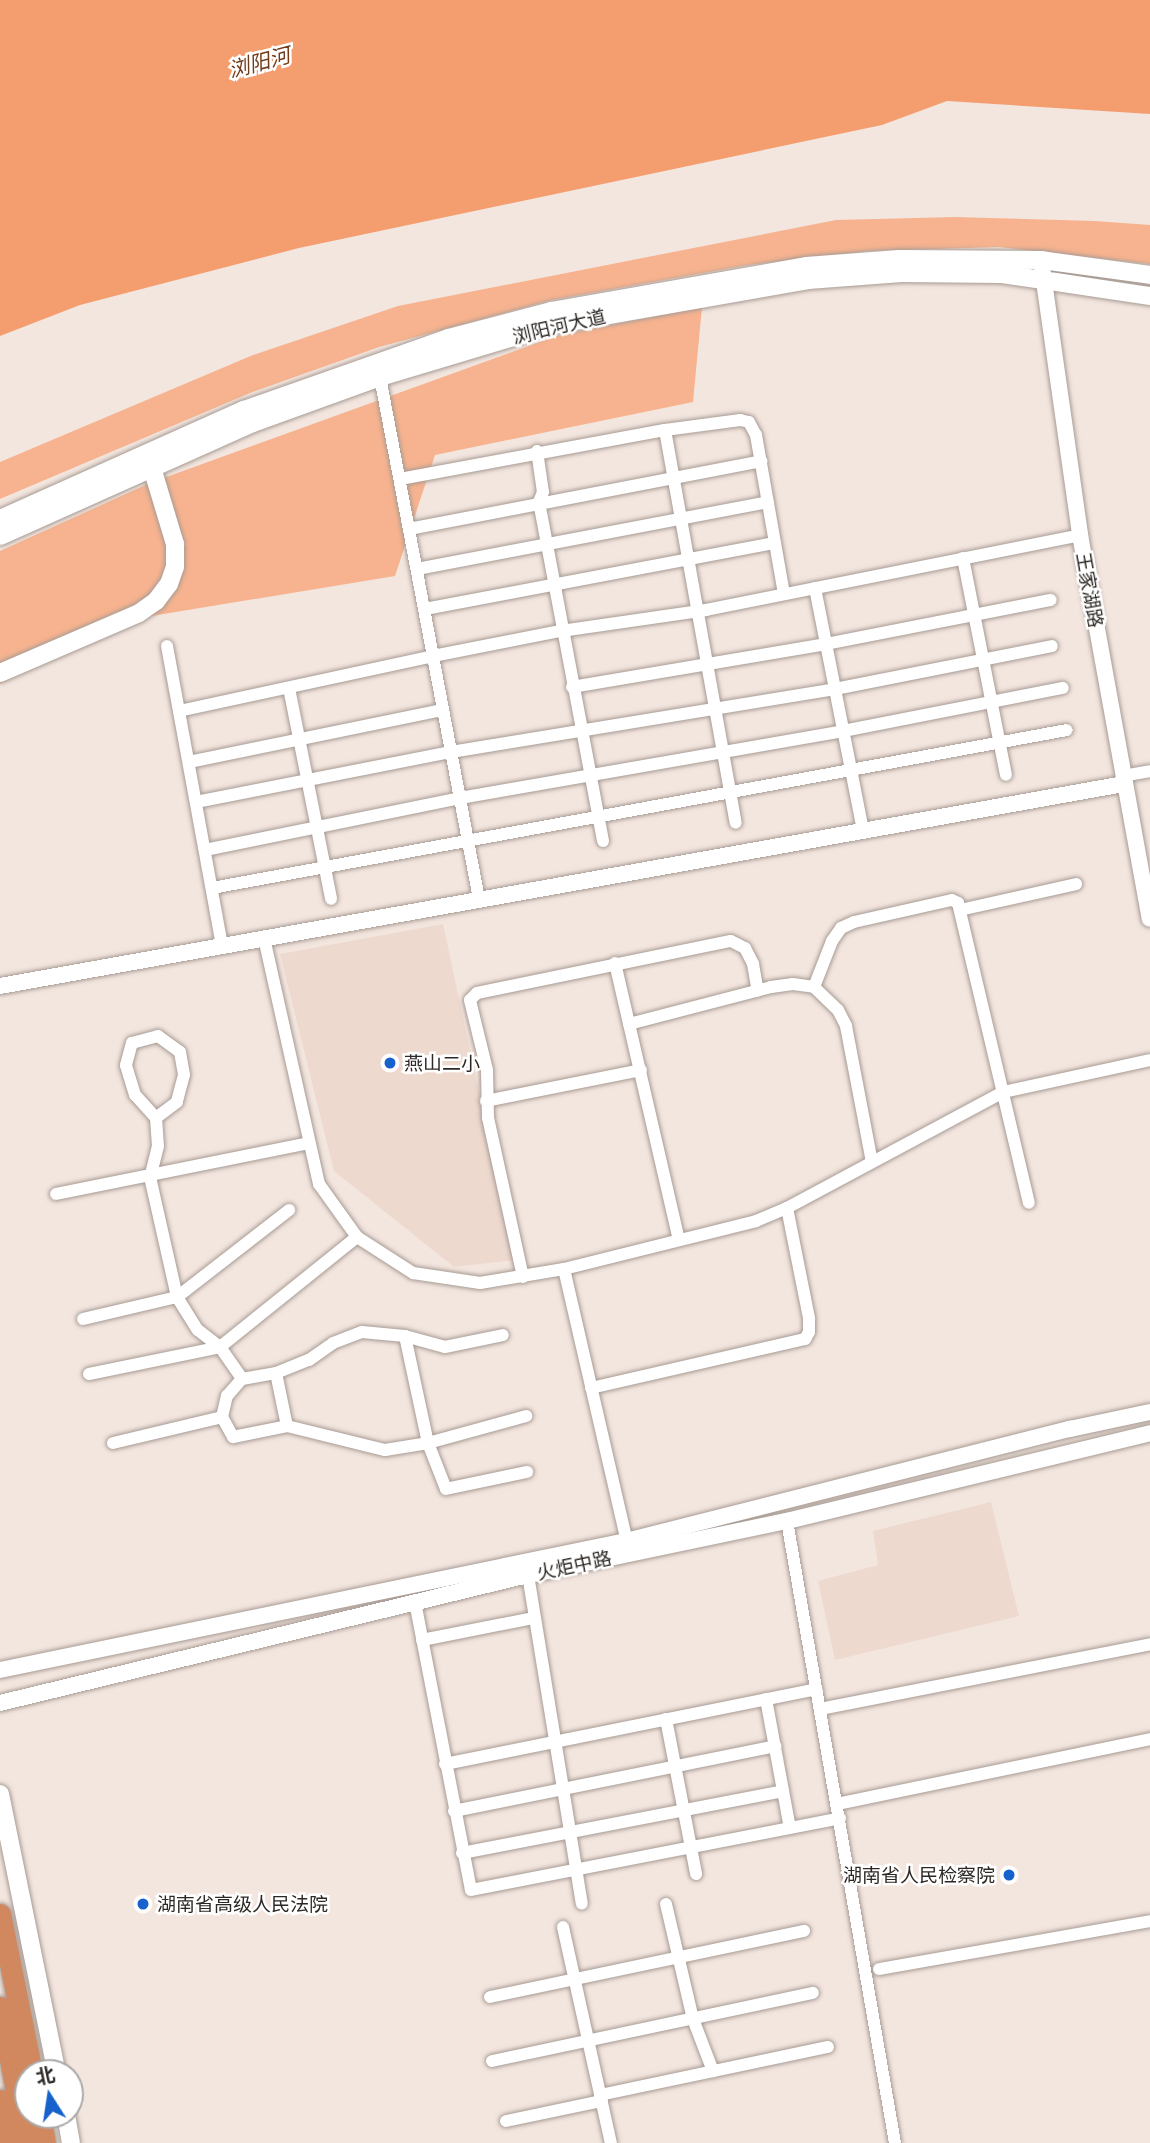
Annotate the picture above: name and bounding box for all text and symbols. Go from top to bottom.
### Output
water label: 浏阳河 [225,42,293,82]
street label: 浏阳河大道 [510,304,608,348]
street label: 王家湖路 [1072,551,1108,629]
place label: 燕山二小 [404,1052,480,1074]
marker: 燕山二小 [382,1055,398,1071]
street label: 火炬中路 [534,1546,614,1584]
place label: 湖南省人民检察院 [843,1864,995,1886]
marker: 湖南省人民检察院 [1001,1867,1017,1883]
place label: 湖南省高级人民法院 [157,1893,328,1915]
marker: 湖南省高级人民法院 [135,1896,151,1912]
north arrow [14,2059,84,2129]
text: 北 [33,2062,57,2088]

